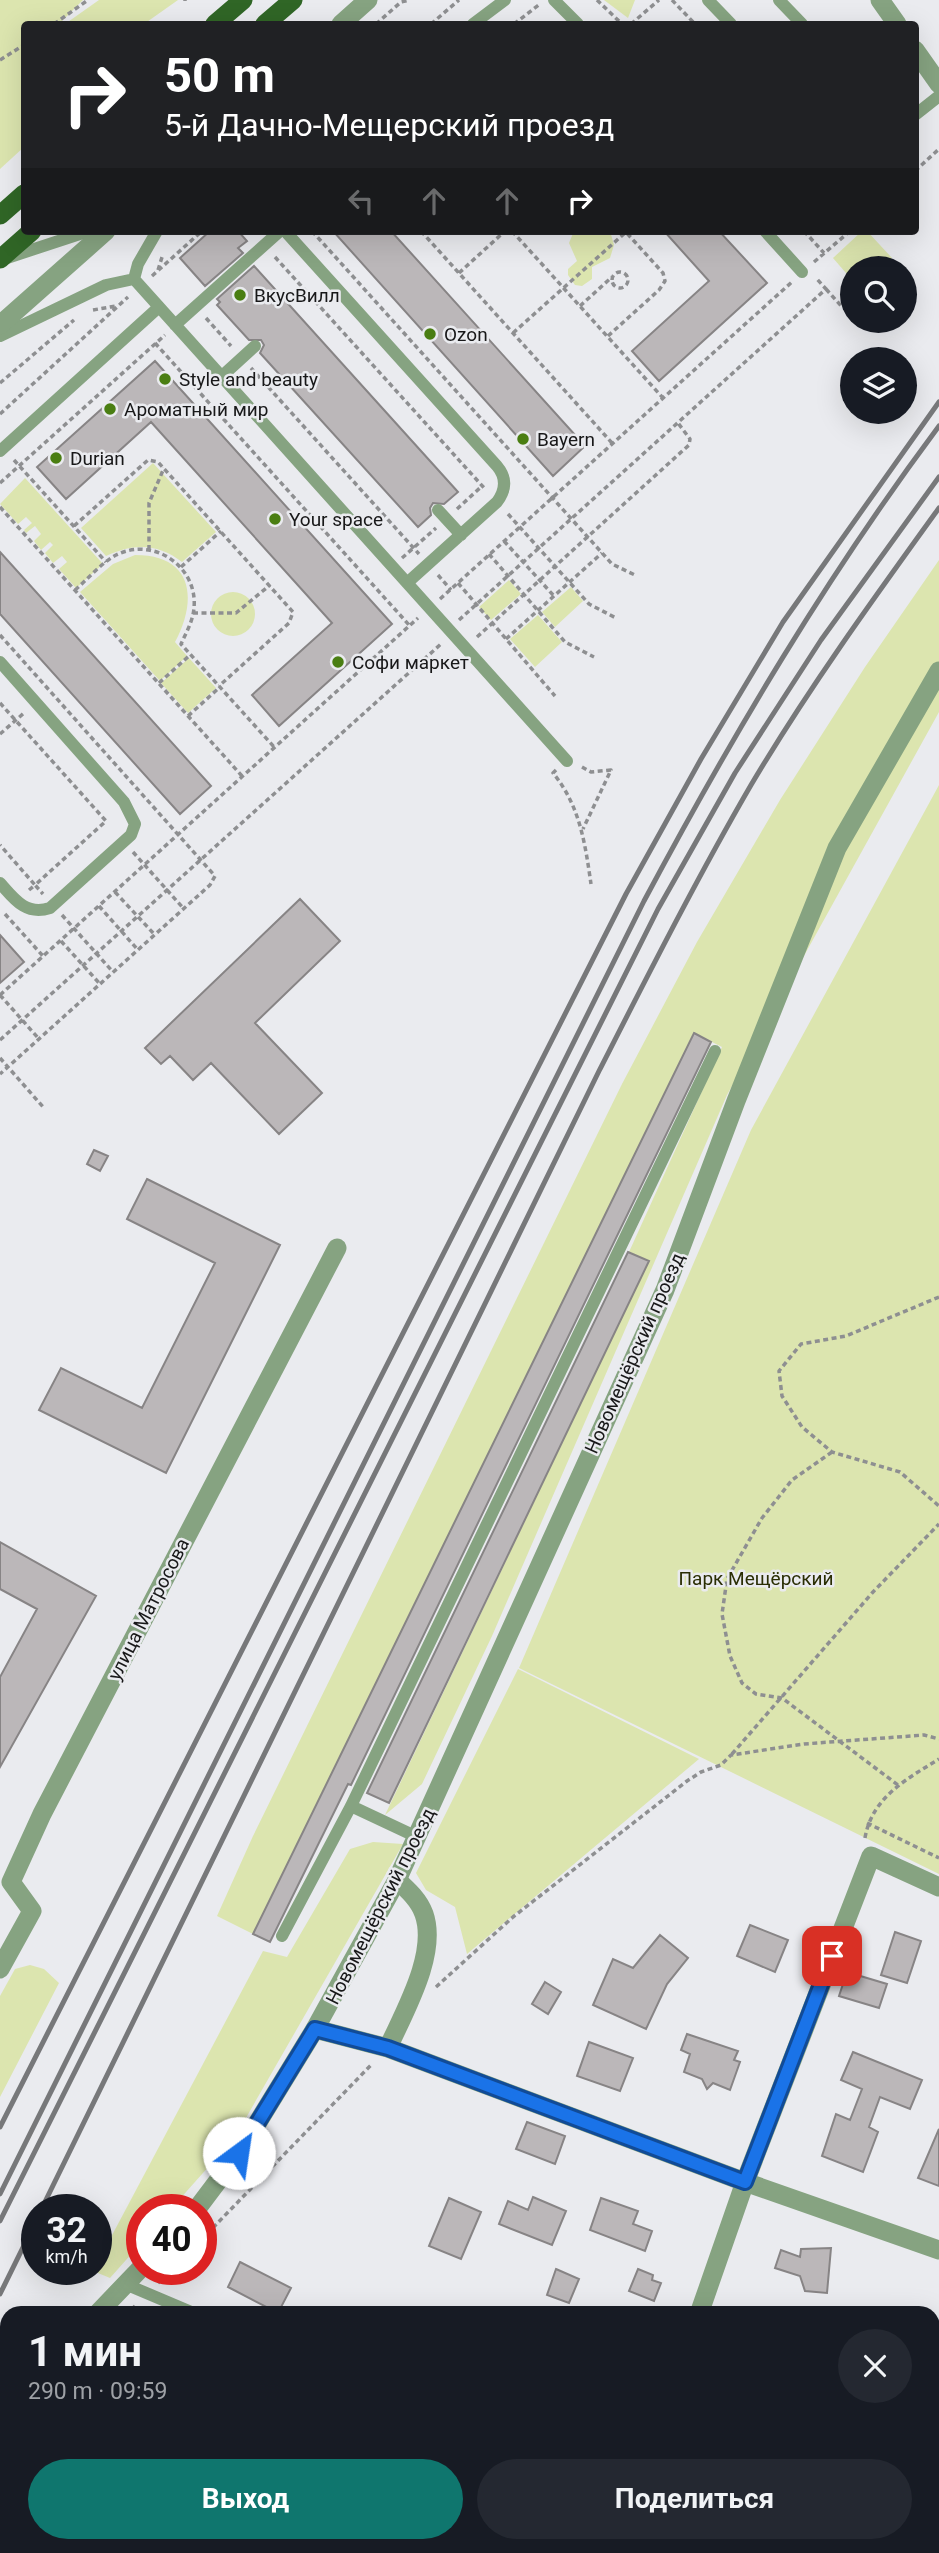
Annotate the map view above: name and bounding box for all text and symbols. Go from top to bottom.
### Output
text: 50 m [164,47,275,104]
icon: right [49,49,140,140]
text: 5-й Дачно-Мещерский проезд [164,106,614,144]
icon: left [342,182,380,220]
icon: ahead [415,182,453,220]
icon: ahead [488,182,526,220]
icon: right [561,182,599,220]
map controls [840,256,917,424]
button: search [840,256,917,333]
place label: ВкусВилл [254,284,340,307]
marker: ВкусВилл [232,287,248,303]
place label: Ozon [444,323,488,346]
marker: Ozon [422,326,438,342]
button: layers [840,347,917,424]
place label: Style and beauty [179,368,318,391]
marker: Style and beauty [157,371,173,387]
place label: Ароматный мир [124,398,268,421]
marker: Ароматный мир [102,401,118,417]
place label: Bayern [537,428,595,451]
marker: Bayern [515,431,531,447]
place label: Durian [70,447,125,470]
marker: Durian [48,450,64,466]
place label: Your space [289,508,383,531]
marker: Your space [267,511,283,527]
place label: Софи маркет [352,651,469,674]
marker: Софи маркет [330,654,346,670]
street label: Новомещёрский проезд [580,1249,689,1457]
street label: улица Матросова [103,1534,194,1684]
park label: Парк Мещёрский [679,1567,833,1590]
street label: Новомещёрский проезд [321,1804,440,2008]
pin [802,1926,862,1986]
icon: arrive [813,1937,851,1975]
position arrow [202,2116,276,2190]
speed limit sign: 40 [126,2194,217,2285]
text: 32 [46,2210,87,2251]
text: km/h [45,2246,88,2267]
text: 1 мин [28,2327,142,2376]
button: close [838,2329,912,2403]
text: 290 m · 09:59 [28,2378,167,2405]
button: Выход [28,2459,463,2539]
button: Поделиться [477,2459,912,2539]

